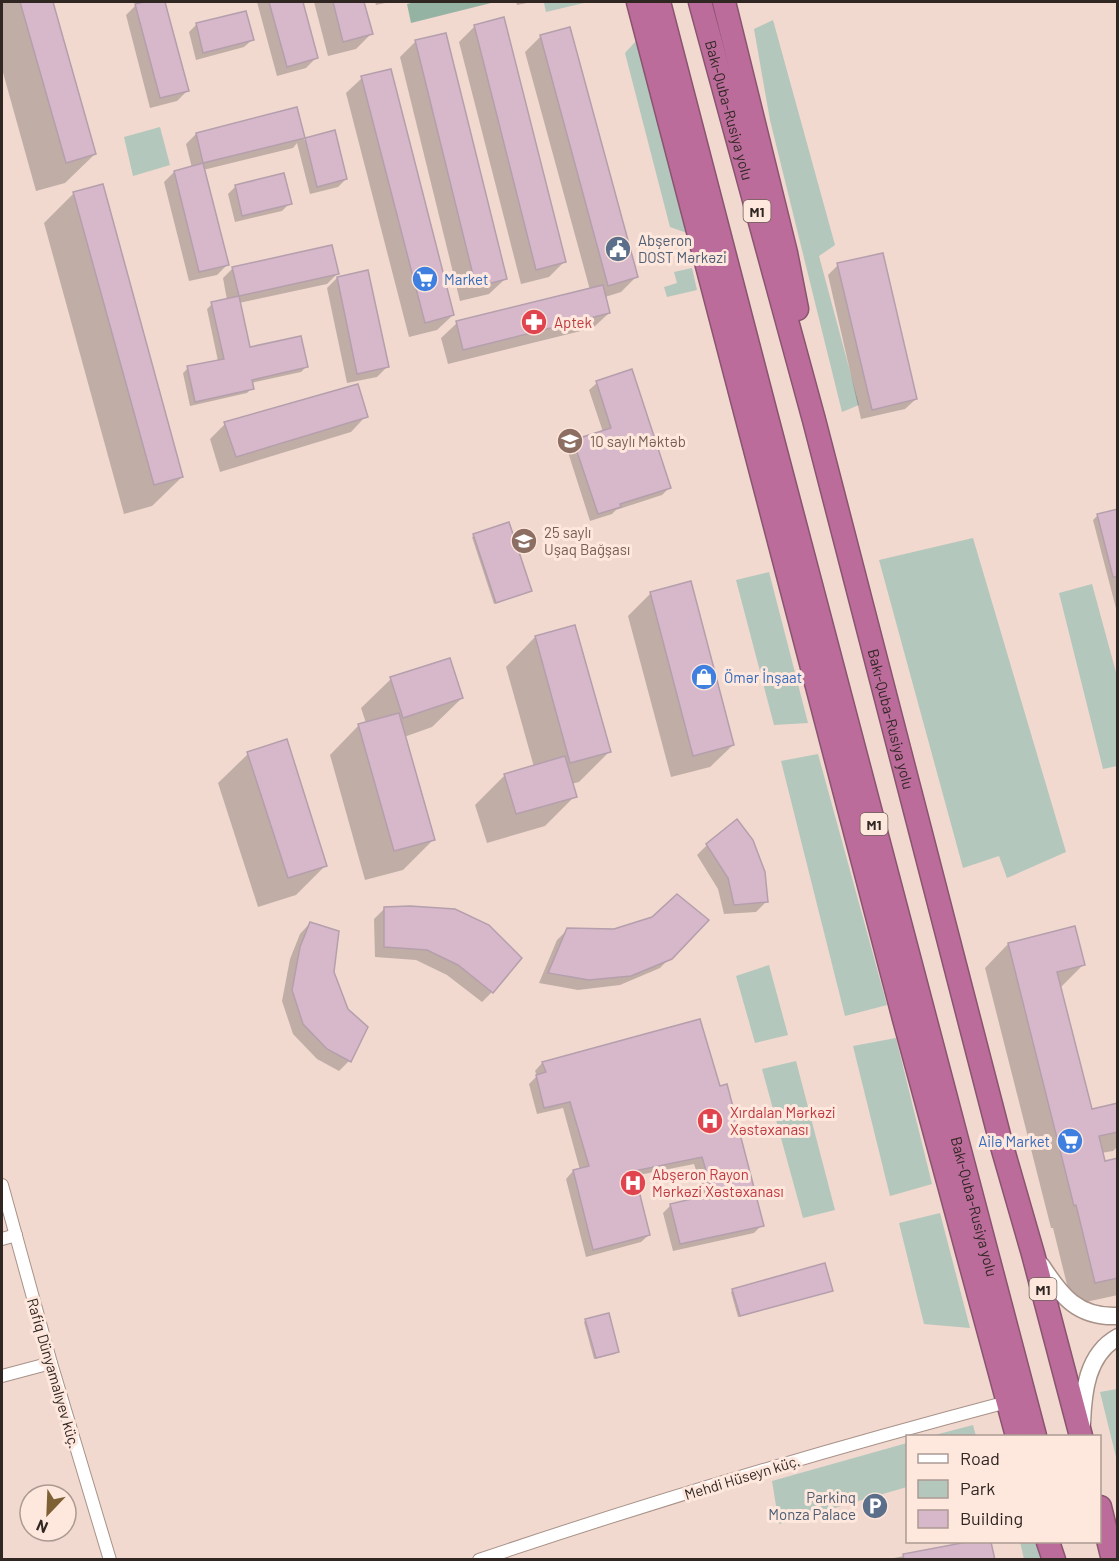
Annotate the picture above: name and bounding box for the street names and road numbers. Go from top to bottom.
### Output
street label: Bakı-Quba-Rusiya yolu [702,38,757,182]
road number: M1 [744,200,771,222]
street label: Bakı-Quba-Rusiya yolu [865,647,918,791]
road number: M1 [860,813,888,835]
street label: Bakı-Quba-Rusiya yolu [947,1134,1002,1278]
road number: M1 [1030,1278,1056,1300]
street label: Rafiq Dünyamalıyev küç. [24,1296,84,1450]
street label: Mehdi Hüseyn küç. [682,1451,802,1503]

